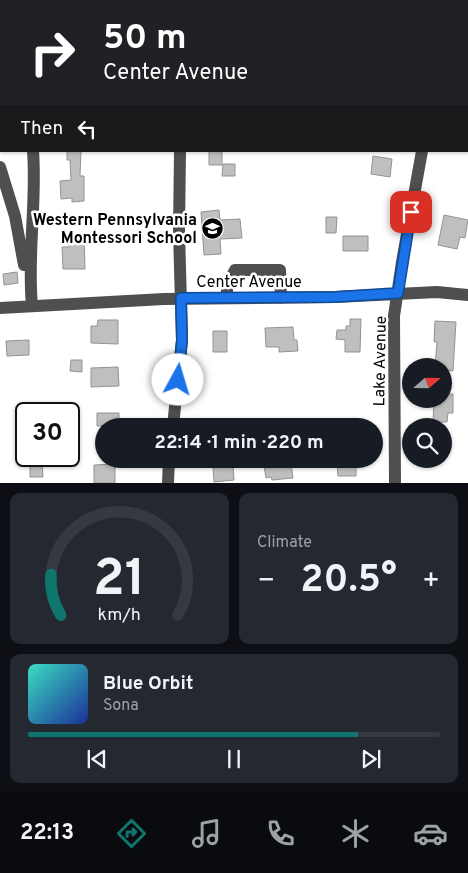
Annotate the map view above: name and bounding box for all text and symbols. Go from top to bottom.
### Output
text: 50 m [103,17,187,61]
icon: right [20,20,85,85]
text: Center Avenue [103,60,248,87]
icon: left [73,115,101,143]
text: Then [20,117,63,141]
pin [390,191,432,233]
icon: arrive [397,198,425,226]
place label: Western Pennsylvania Montessori School [33,211,197,249]
school or university icon: Western Pennsylvania Montessori School [201,216,225,240]
street label: Center Avenue [196,273,302,293]
street label: Lake Avenue [370,316,392,406]
position arrow [151,353,203,405]
north arrow [402,358,452,408]
map controls [402,358,452,468]
speed limit sign: 30 [15,402,80,467]
button: search [402,418,452,468]
text: 22:14 · 1 min · 220 m [154,431,324,455]
text: Climate [257,533,312,553]
text: 21 [93,548,146,614]
text: 20.5° [300,557,397,606]
text: − [257,564,275,600]
text: + [422,564,440,600]
text: km/h [98,604,141,627]
text: Blue Orbit [103,672,193,696]
text: Sona [103,696,139,716]
icon: previous [83,745,111,773]
icon: pause [220,745,248,773]
icon: next [357,745,385,773]
icon: directions [114,816,149,851]
icon: music [189,816,224,851]
icon: phone [263,816,298,851]
icon: climate [338,816,373,851]
icon: car [413,816,448,851]
text: 22:13 [20,820,74,847]

